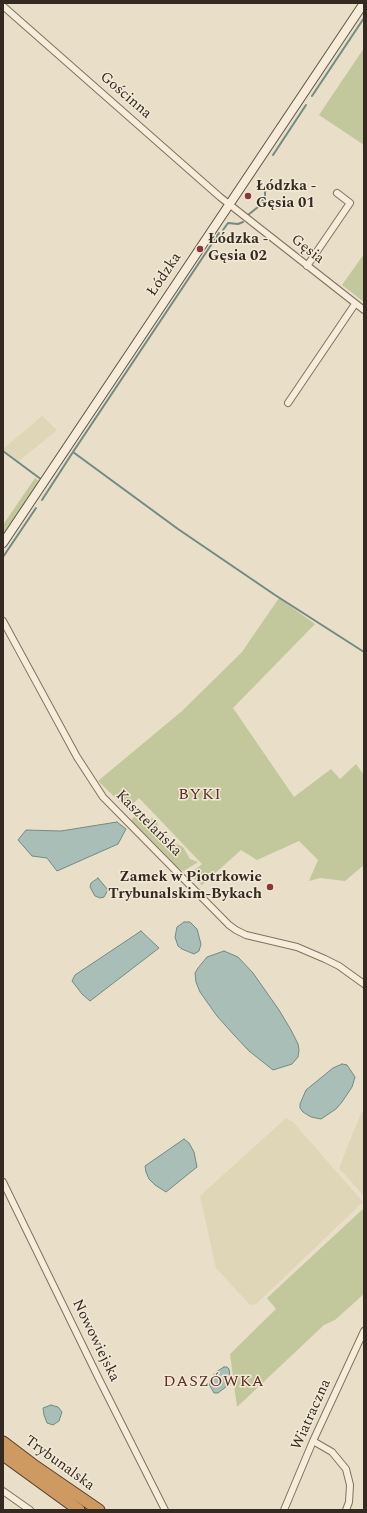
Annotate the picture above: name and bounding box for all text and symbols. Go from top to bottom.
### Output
street label: Gościnna [95,69,155,123]
place label: Łódzka - Gęsia 01 [256,178,316,213]
marker: Łódzka - Gęsia 01 [243,191,253,201]
place label: Łódzka - Gęsia 02 [208,231,268,266]
street label: Gęsia [287,231,327,269]
marker: Łódzka - Gęsia 02 [195,244,205,254]
street label: Łódzka [144,250,186,300]
district label: BYKI [178,786,222,806]
street label: Kasztelańska [111,787,185,861]
place label: Zamek w Piotrkowie Trybunalskim-Bykach [108,869,262,904]
marker: Zamek w Piotrkowie Trybunalskim-Bykach [265,882,275,892]
street label: Nowowiejska [67,1297,123,1385]
district label: DASZÓWKA [163,1373,265,1393]
street label: Wiatraczna [288,1377,336,1453]
street label: Trybunalska [21,1433,97,1495]

